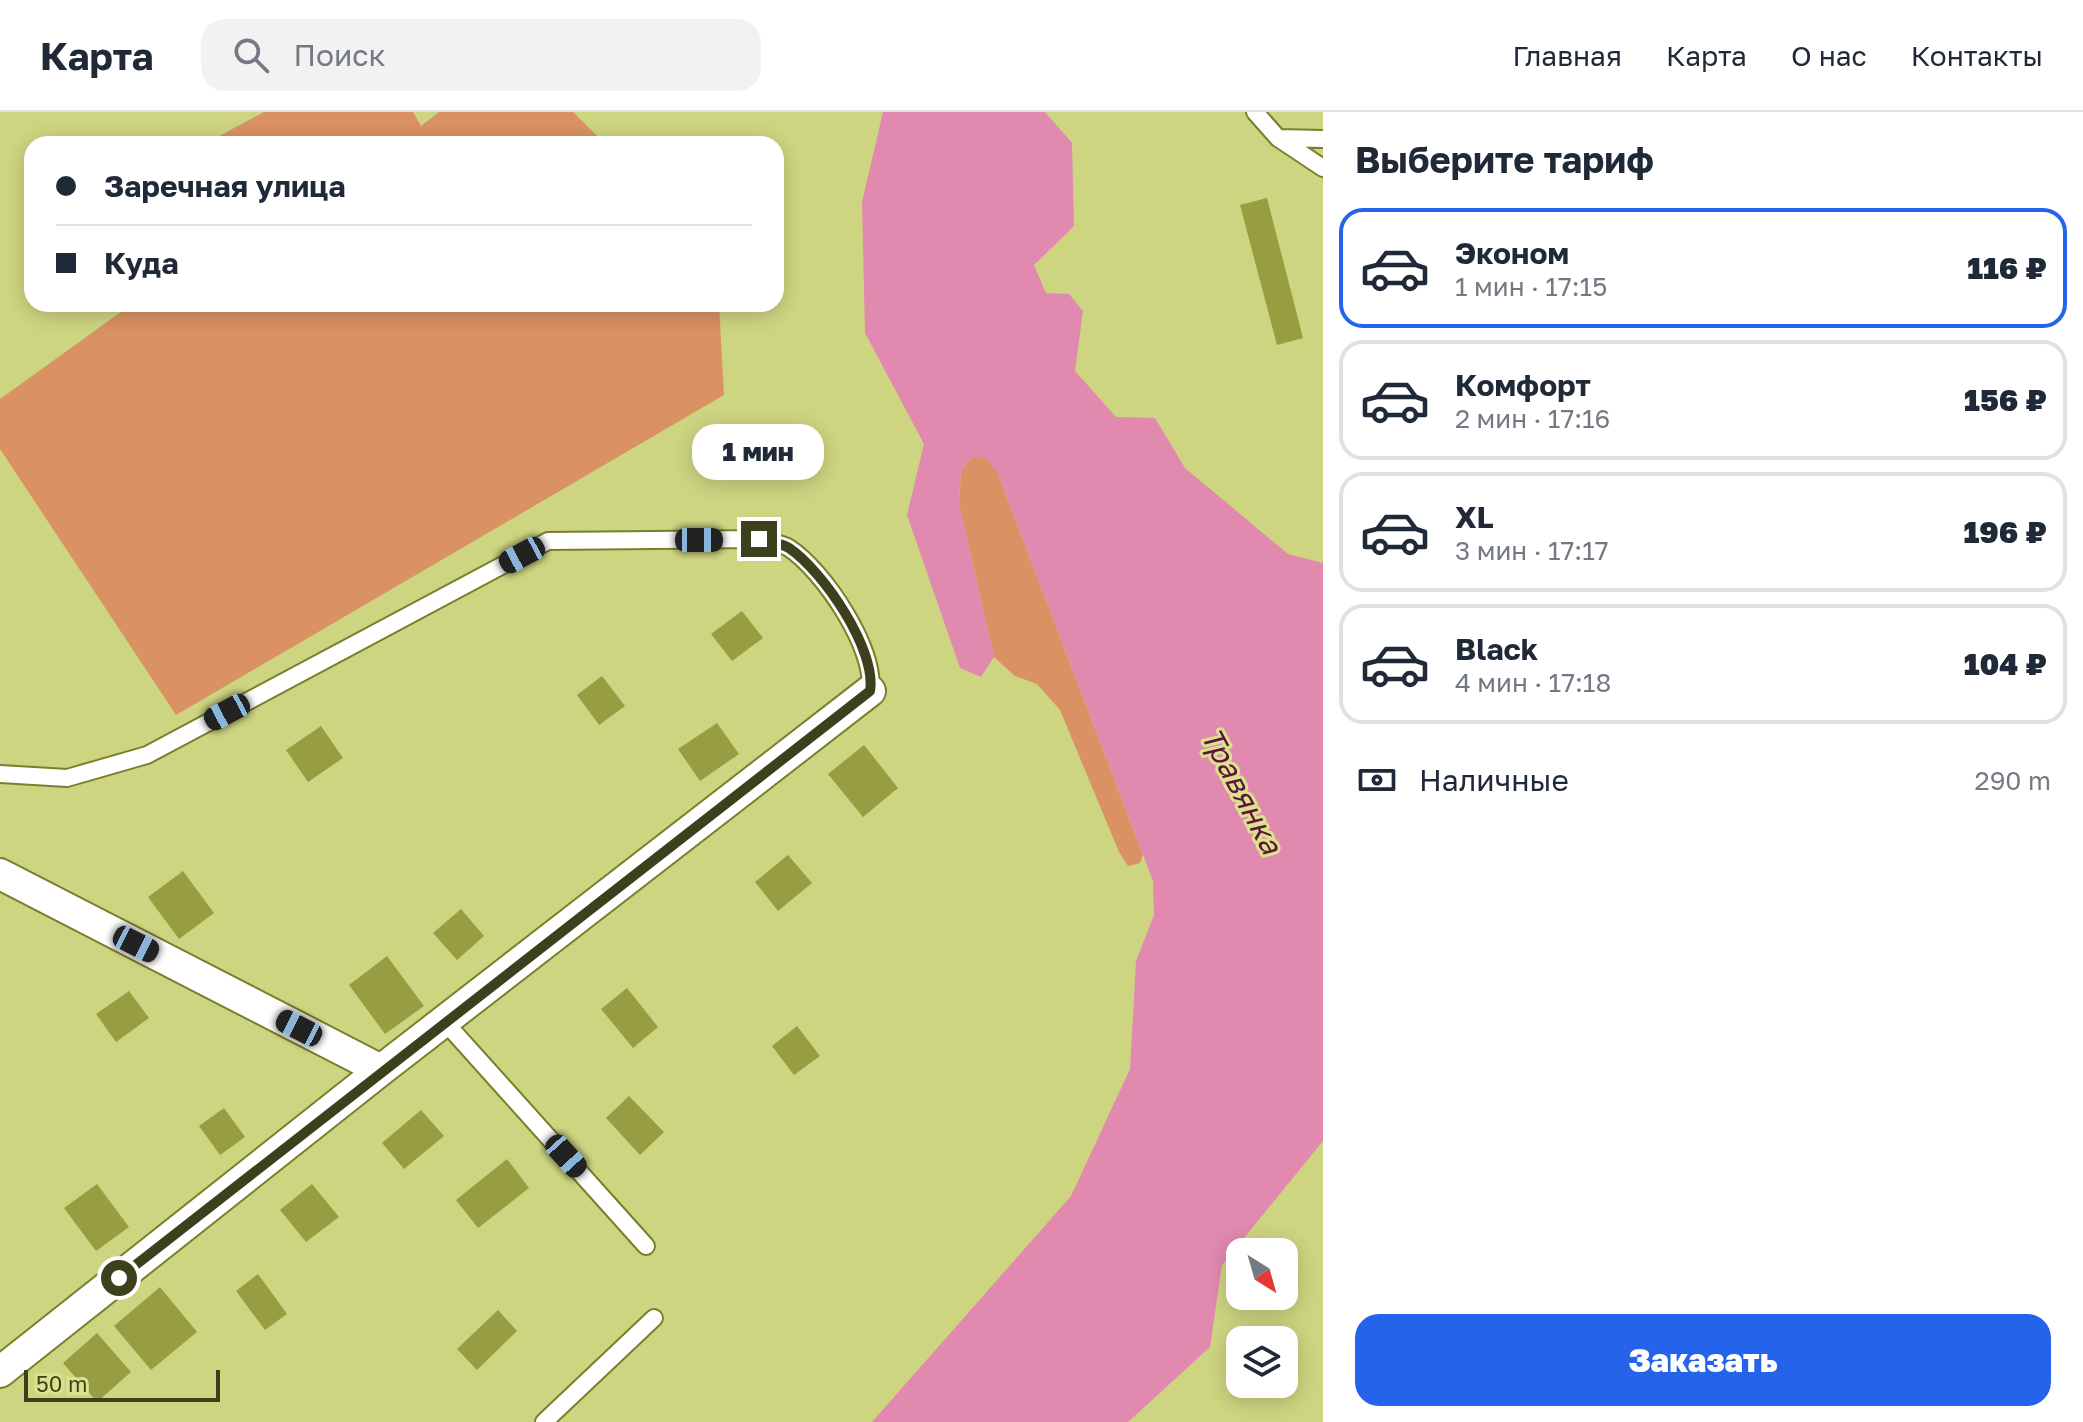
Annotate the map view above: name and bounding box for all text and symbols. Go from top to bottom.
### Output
search box [201,19,761,91]
text: Карта [40,33,153,78]
icon: search [229,33,273,77]
text: Поиск [293,37,386,73]
text: Главная [1512,39,1622,72]
text: Карта [1666,39,1747,72]
text: О нас [1791,39,1867,72]
text: Контакты [1911,39,2043,72]
text: Выберите тариф [1355,138,1654,181]
text: Заречная улица [104,168,346,204]
icon: car [1359,232,1431,304]
text: Эконом [1455,235,1569,271]
text: Куда [104,245,179,281]
text: 116 ₽ [1967,250,2047,286]
text: 1 мин · 17:15 [1455,271,1607,302]
icon: car [1359,364,1431,436]
text: Комфорт [1455,367,1591,403]
text: 156 ₽ [1964,382,2047,418]
text: 2 мин · 17:16 [1455,403,1610,434]
callout: 1 мин [693,423,825,479]
text: 1 мин [722,436,794,467]
icon: car [1359,496,1431,568]
text: XL [1455,499,1494,535]
text: 196 ₽ [1964,514,2047,550]
route end [741,521,777,557]
car [675,528,723,552]
car [495,533,549,577]
text: 3 мин · 17:17 [1455,535,1609,566]
icon: car [1359,628,1431,700]
text: Black [1455,631,1538,667]
text: 104 ₽ [1964,646,2047,682]
text: 4 мин · 17:18 [1455,667,1611,698]
car [200,690,254,734]
water label: Травянка [1194,721,1291,861]
icon: cash [1355,758,1399,802]
text: Наличные [1419,762,1569,798]
text: 290 m [1975,765,2051,796]
car [109,922,163,966]
car [272,1006,326,1050]
car [541,1130,591,1182]
north arrow [1226,1238,1298,1310]
map controls [1226,1238,1298,1398]
route start [101,1260,137,1296]
button: Заказать [1355,1314,2051,1406]
button: layers [1226,1326,1298,1398]
scale bar [24,1366,220,1402]
text: 50 m [36,1370,87,1397]

